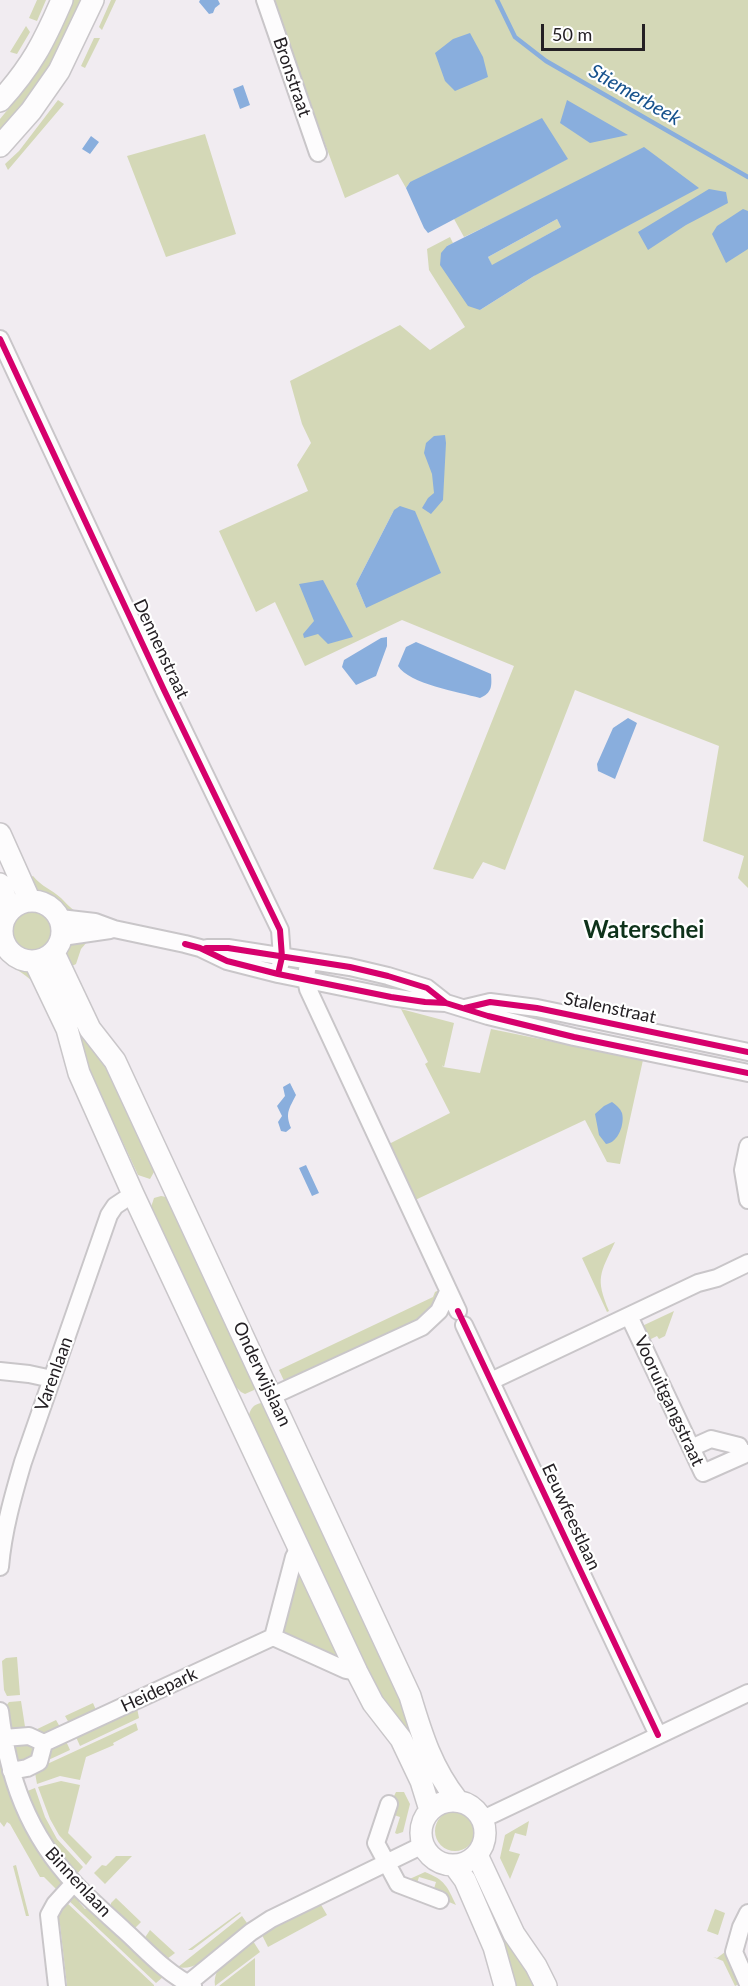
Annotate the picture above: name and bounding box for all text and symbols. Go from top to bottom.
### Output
scale bar [544,12,648,50]
text: 50 m [552,23,592,45]
street label: Bronstraat [268,34,316,120]
water label: Stiemerbeek [585,59,685,131]
street label: Dennenstraat [128,596,194,702]
district label: Waterschei [584,916,704,944]
street label: Stalenstraat [562,988,658,1028]
street label: Onderwijslaan [228,1318,296,1430]
street label: Vooruitgangstraat [629,1332,709,1470]
street label: Varenlaan [31,1334,77,1414]
street label: Eeuwfeestlaan [537,1460,605,1574]
street label: Heidepark [117,1663,201,1717]
street label: Binnenlaan [40,1843,116,1921]

